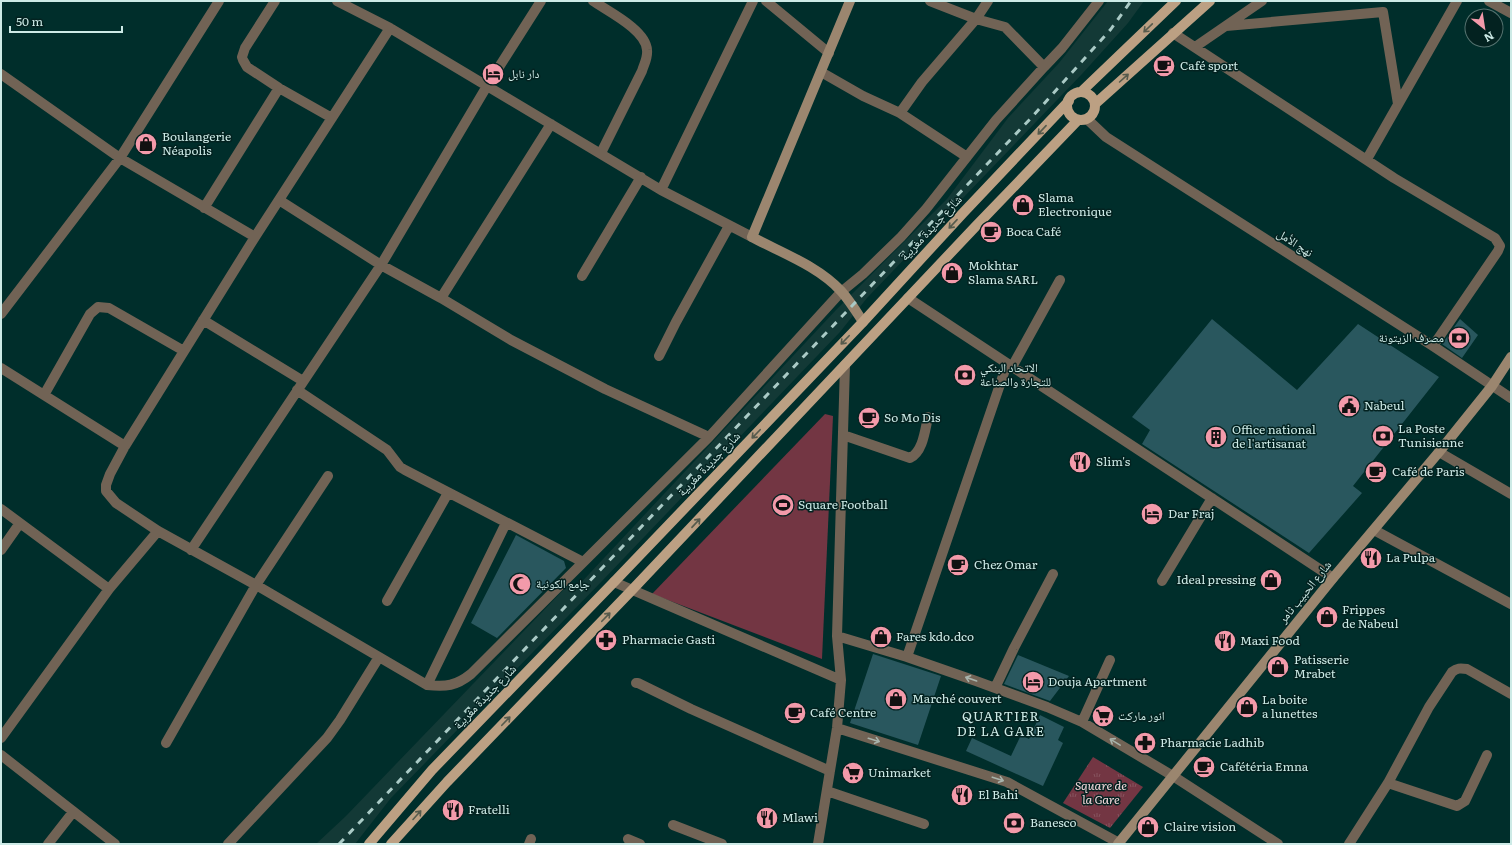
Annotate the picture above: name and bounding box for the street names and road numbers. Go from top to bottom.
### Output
street label: شارع جديدة مغربية [895,190,966,264]
street label: نهج الأمل [1274,224,1317,261]
street label: شارع جديدة مغربية [673,427,744,500]
street label: شارع الحبيب ثامر [1273,556,1335,627]
street label: شارع جديدة مغربية [449,660,520,733]

